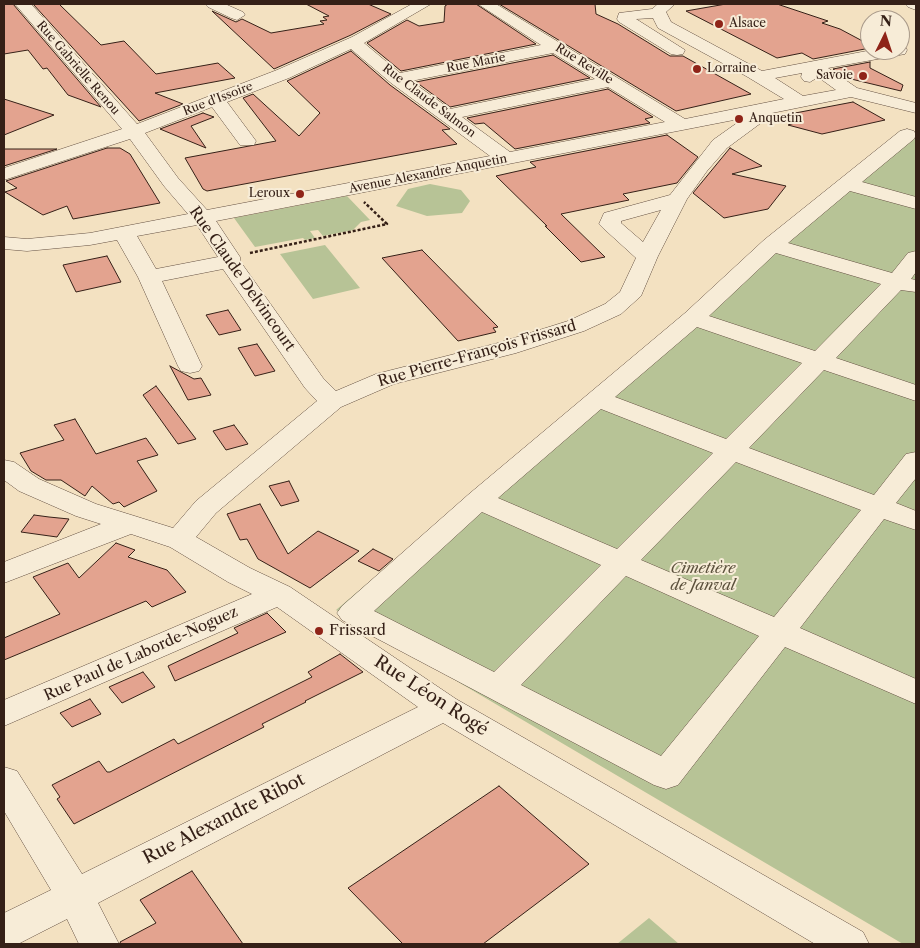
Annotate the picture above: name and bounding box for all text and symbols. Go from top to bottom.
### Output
north arrow [860,10,910,60]
text: N [879,12,893,30]
place label: Alsace [729,17,766,31]
street label: Rue Gabrielle Renou [33,18,123,118]
marker: Alsace [713,18,725,30]
street label: Rue Reville [553,41,615,87]
street label: Rue Marie [445,50,507,76]
street label: Rue Claude Salmon [380,61,478,141]
place label: Lorraine [707,62,756,76]
marker: Lorraine [691,63,703,75]
place label: Savoie [816,69,853,83]
marker: Savoie [857,70,869,82]
street label: Rue d'Issoire [181,79,255,119]
place label: Anquetin [749,112,802,126]
marker: Anquetin [733,113,745,125]
street label: Avenue Alexandre Anquetin [348,152,508,196]
place label: Leroux [249,187,290,201]
marker: Leroux [294,188,306,200]
street label: Rue Claude Delvincourt [185,203,299,355]
street label: Rue Pierre-François Frissard [376,317,578,391]
park label: Cimetière de Janval [670,560,736,595]
street label: Rue Paul de Laborde-Noguez [41,603,241,705]
place label: Frissard [329,622,386,640]
marker: Frissard [313,625,325,637]
street label: Rue Léon Rogé [370,651,492,741]
street label: Rue Alexandre Ribot [140,769,308,869]

